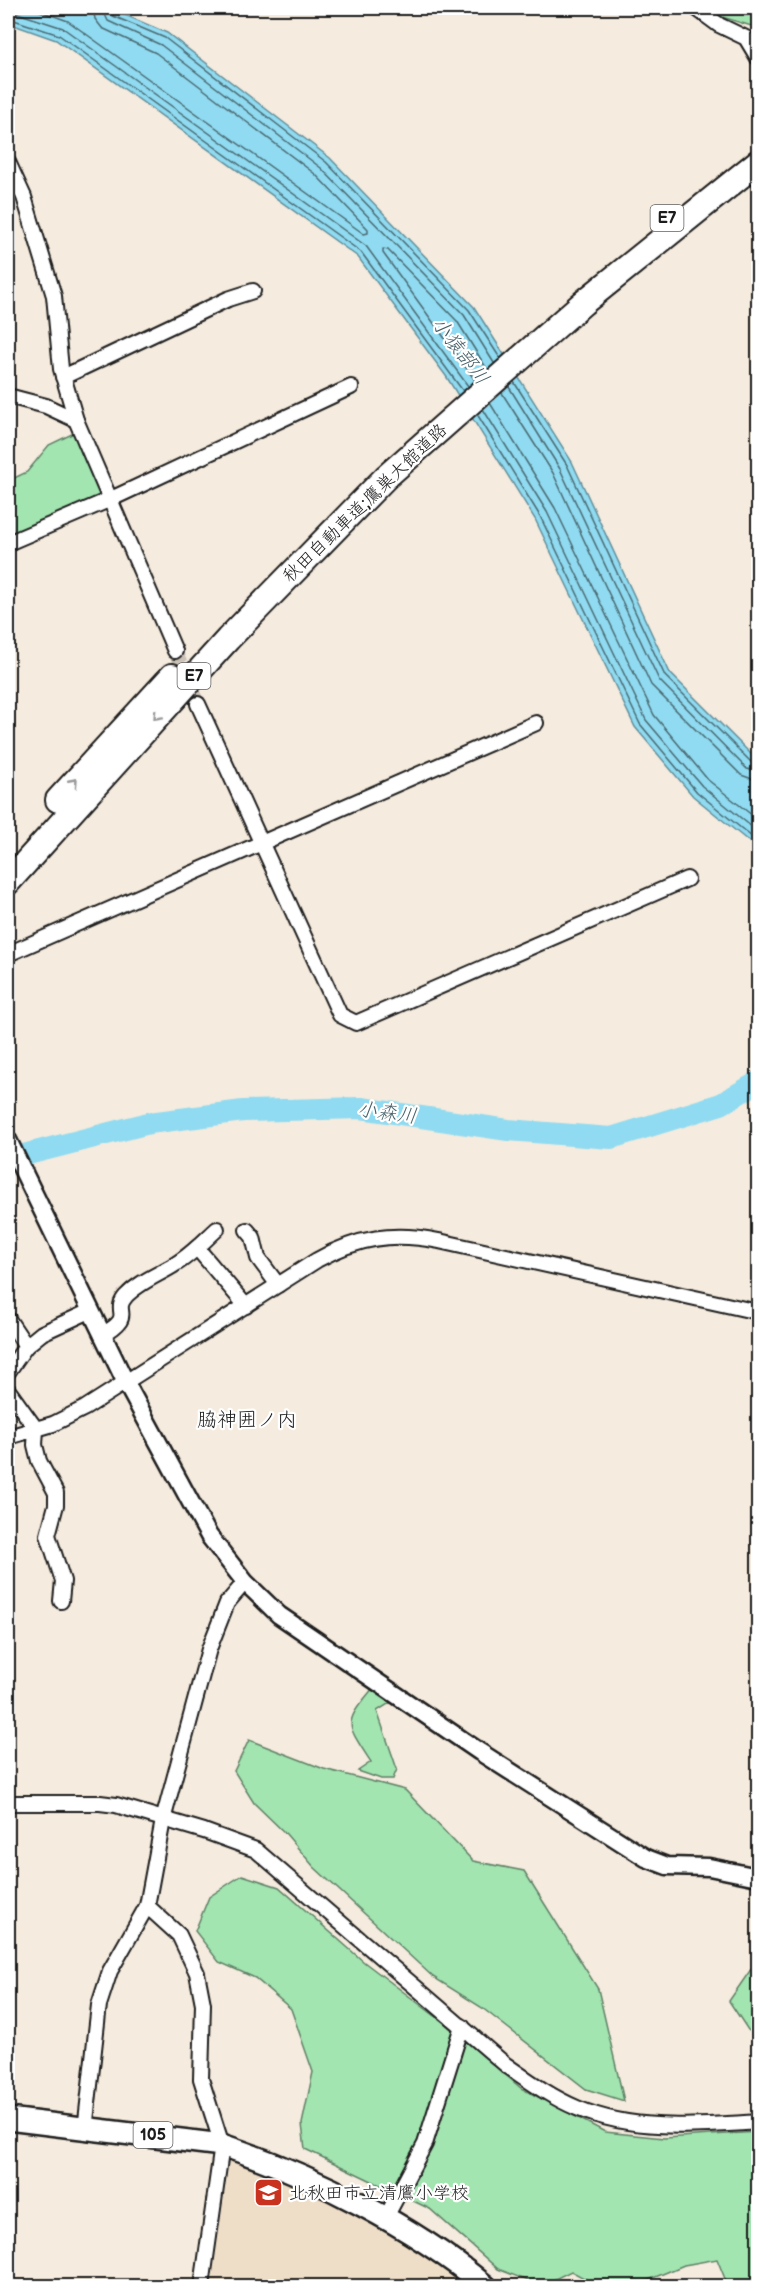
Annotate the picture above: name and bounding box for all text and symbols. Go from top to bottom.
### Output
road number: E7 [650,205,684,231]
water label: 小猿部川 [426,312,494,390]
street label: 秋田自動車道;鷹巣大館道路 [279,419,451,587]
road number: E7 [178,663,210,689]
one-way arrow [153,710,164,720]
one-way arrow [67,778,78,788]
water label: 小森川 [356,1097,418,1129]
district label: 脇神囲ノ内 [197,1408,297,1432]
road number: 105 [134,2122,172,2148]
school or university icon: 北秋田市立清鷹小学校 [252,2177,284,2209]
place label: 北秋田市立清鷹小学校 [289,2183,469,2204]

